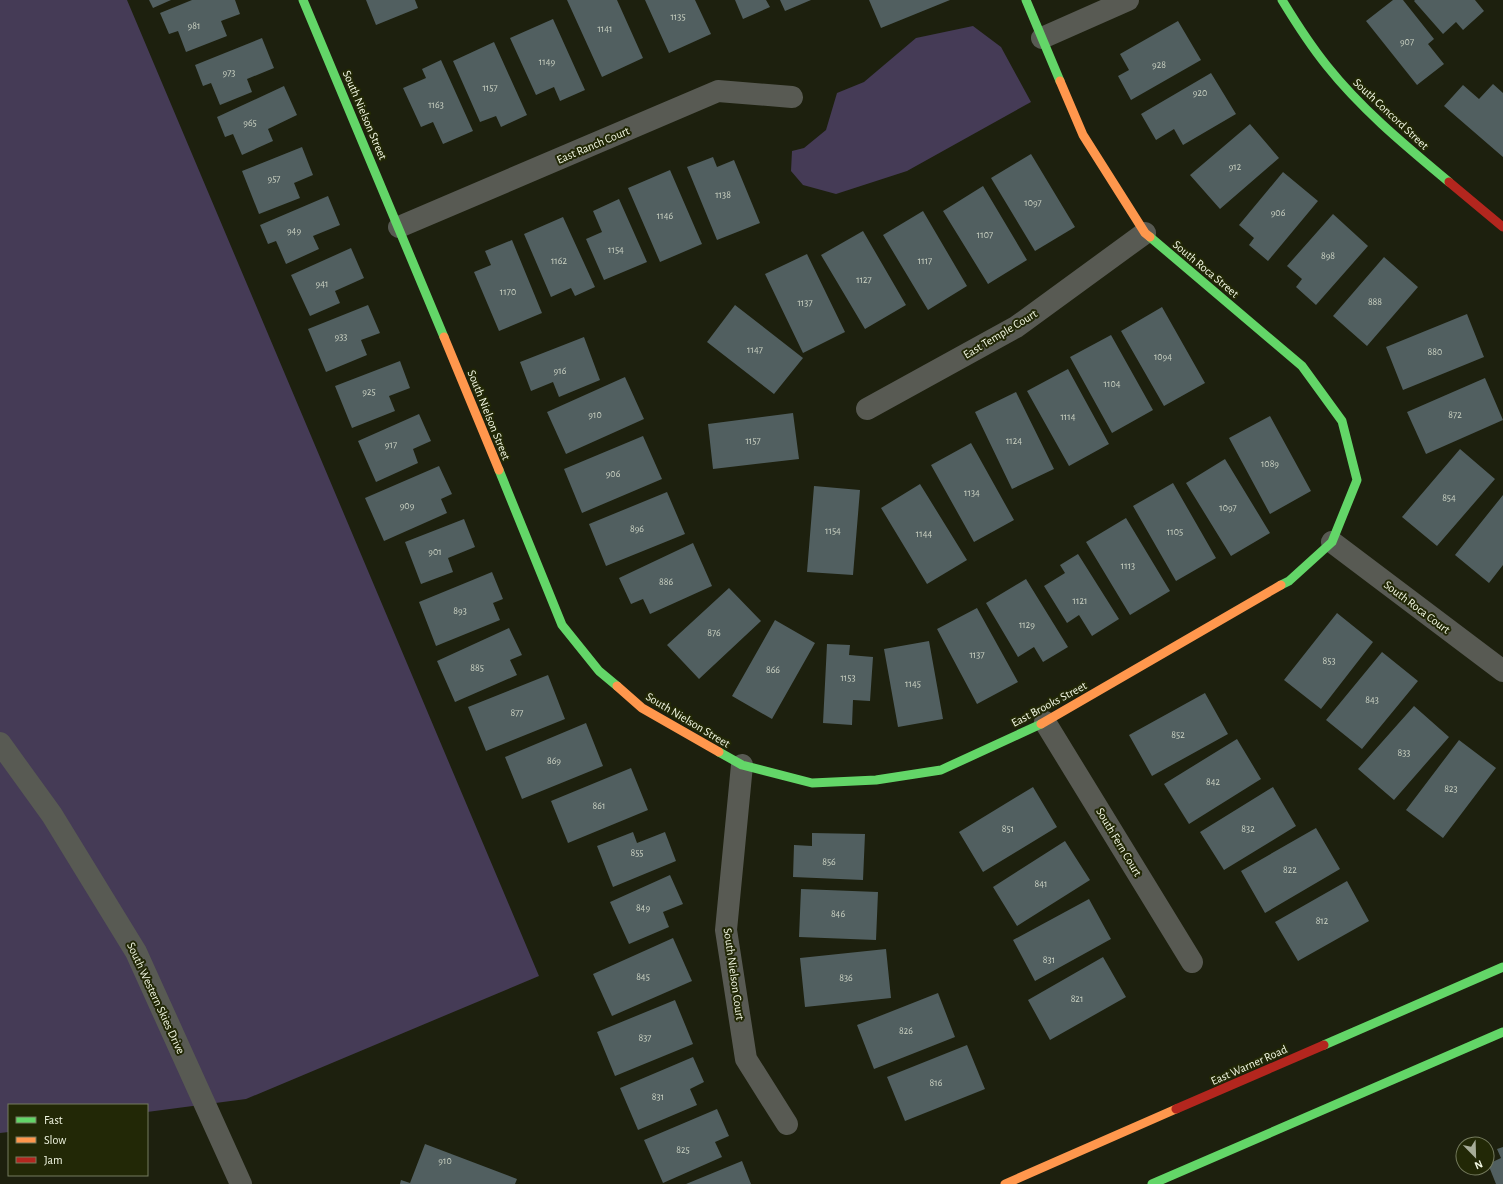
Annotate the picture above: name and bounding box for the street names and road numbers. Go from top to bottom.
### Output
street label: South Nielson Street [341,69,389,162]
street label: South Concord Street [1351,76,1431,152]
street label: East Ranch Court [555,124,631,166]
street label: South Roca Street [1171,238,1241,300]
street label: East Temple Court [961,307,1039,361]
street label: South Nielson Street [466,368,513,462]
street label: South Roca Court [1382,578,1452,636]
street label: East Brooks Street [1009,679,1089,729]
street label: South Nielson Street [644,690,732,750]
street label: South Fern Court [1094,806,1144,878]
street label: South Nielson Court [722,927,746,1021]
street label: South Western Skies Drive [125,940,187,1056]
street label: East Warner Road [1209,1043,1289,1087]

